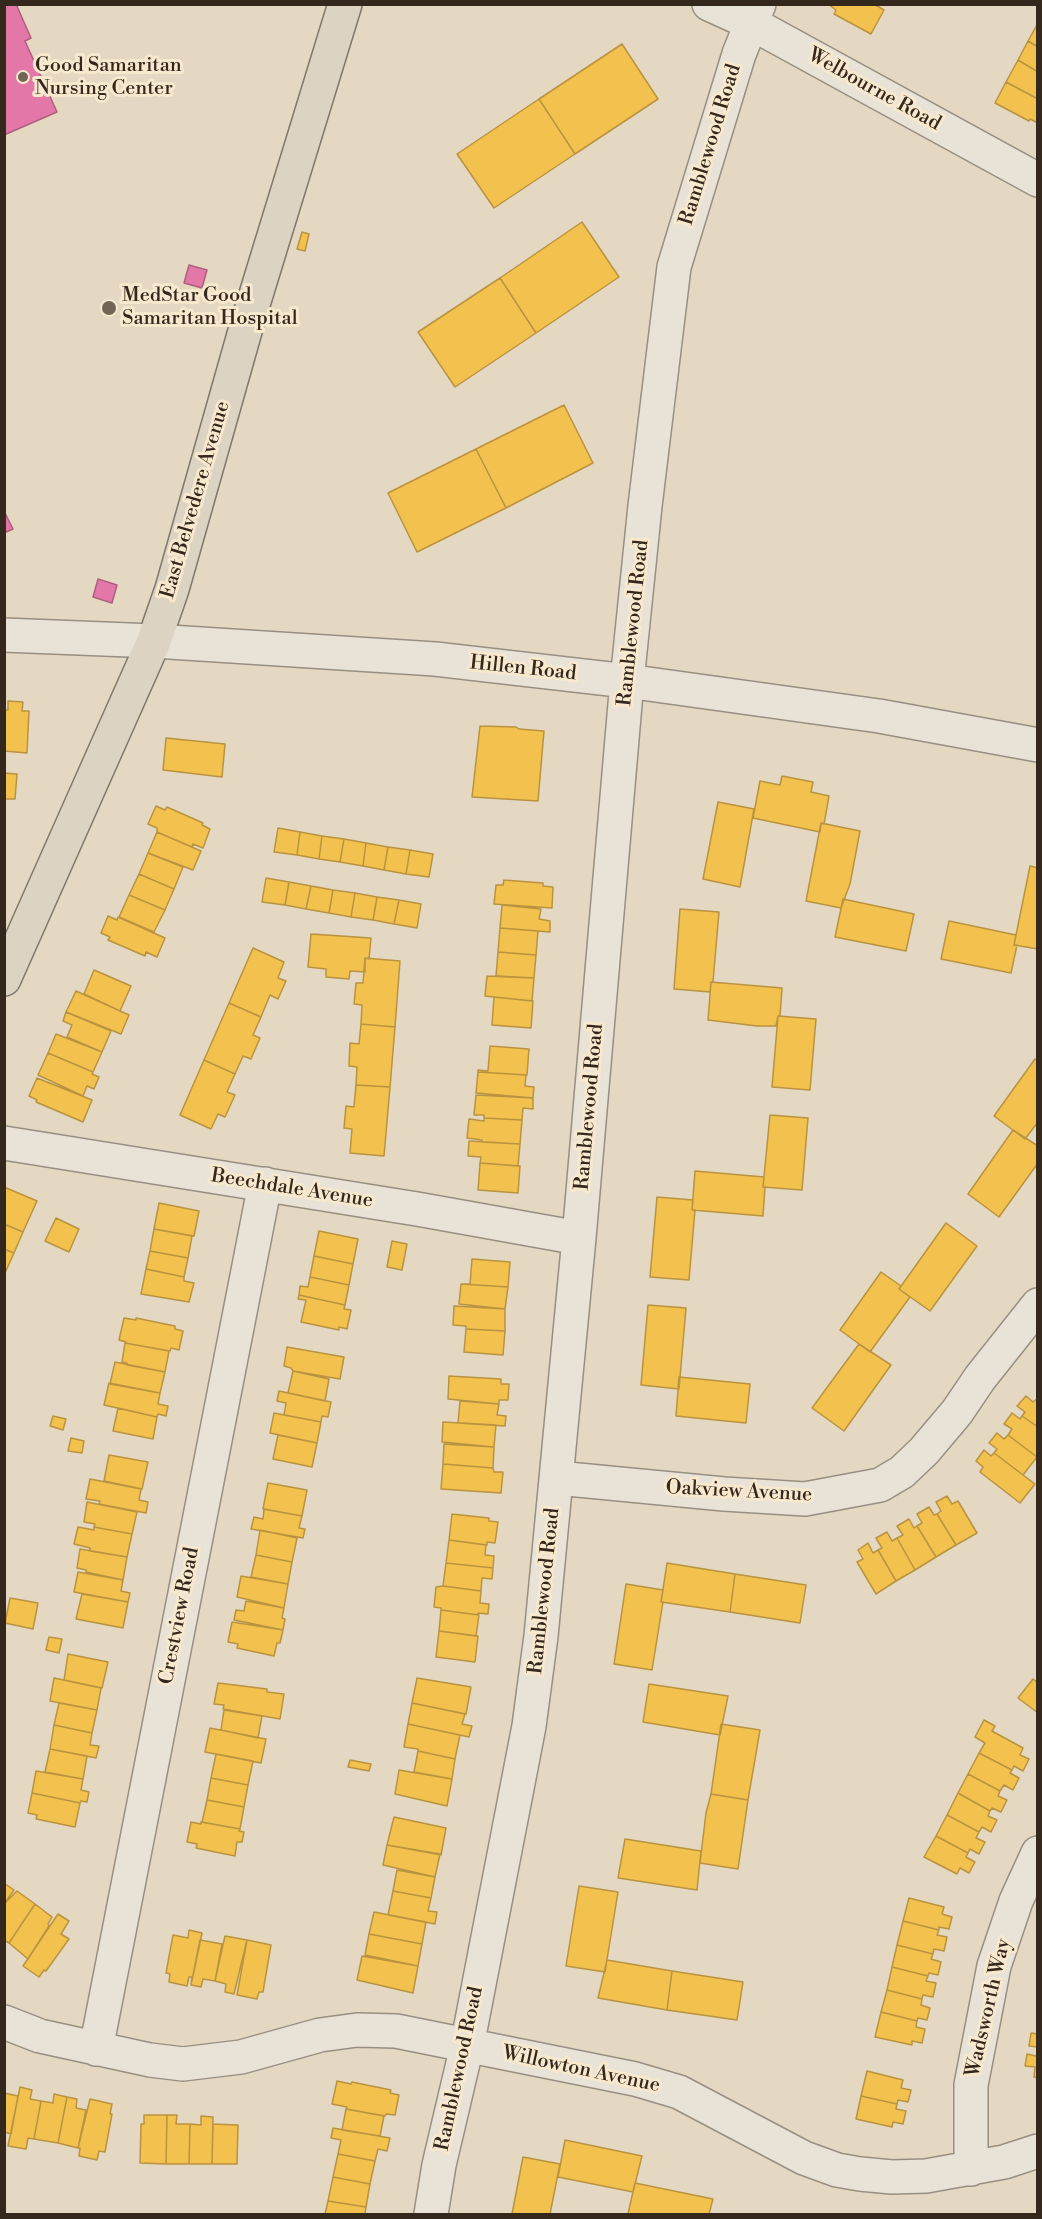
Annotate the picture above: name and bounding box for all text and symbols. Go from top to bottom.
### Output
street label: Welbourne Road [803,44,945,136]
place label: Good Samaritan Nursing Center [35,54,182,101]
street label: Ramblewood Road [675,62,747,228]
marker: Good Samaritan Nursing Center [16,70,30,84]
place label: MedStar Good Samaritan Hospital [122,284,298,331]
marker: MedStar Good Samaritan Hospital [100,299,118,317]
street label: East Belvedere Avenue [156,399,236,601]
street label: Ramblewood Road [613,539,655,707]
street label: Hillen Road [469,651,577,687]
street label: Ramblewood Road [571,1023,609,1191]
street label: Beechdale Avenue [209,1164,375,1214]
street label: Oakview Avenue [665,1476,813,1508]
street label: Ramblewood Road [524,1507,566,1675]
street label: Crestview Road [155,1545,205,1687]
street label: Wadsworth Way [961,1936,1017,2080]
street label: Ramblewood Road [431,1985,489,2153]
street label: Willowton Avenue [500,2042,662,2098]

